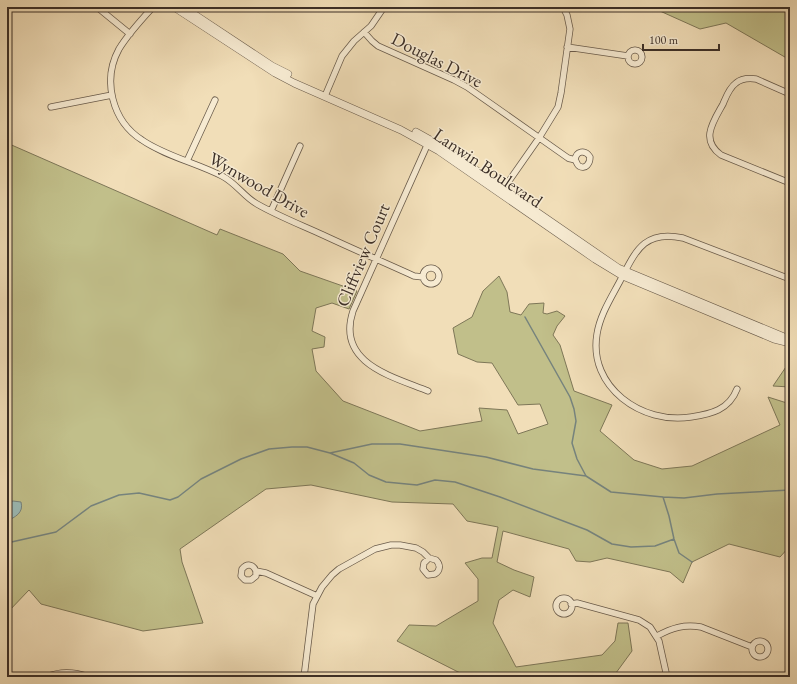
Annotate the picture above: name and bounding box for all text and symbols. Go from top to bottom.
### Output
scale bar [643,26,719,52]
street label: Douglas Drive [388,27,487,92]
text: 100 m [649,32,679,48]
street label: Lanwin Boulevard [429,123,548,213]
street label: Wynwood Drive [205,146,314,223]
street label: Cliffview Court [330,199,395,310]

